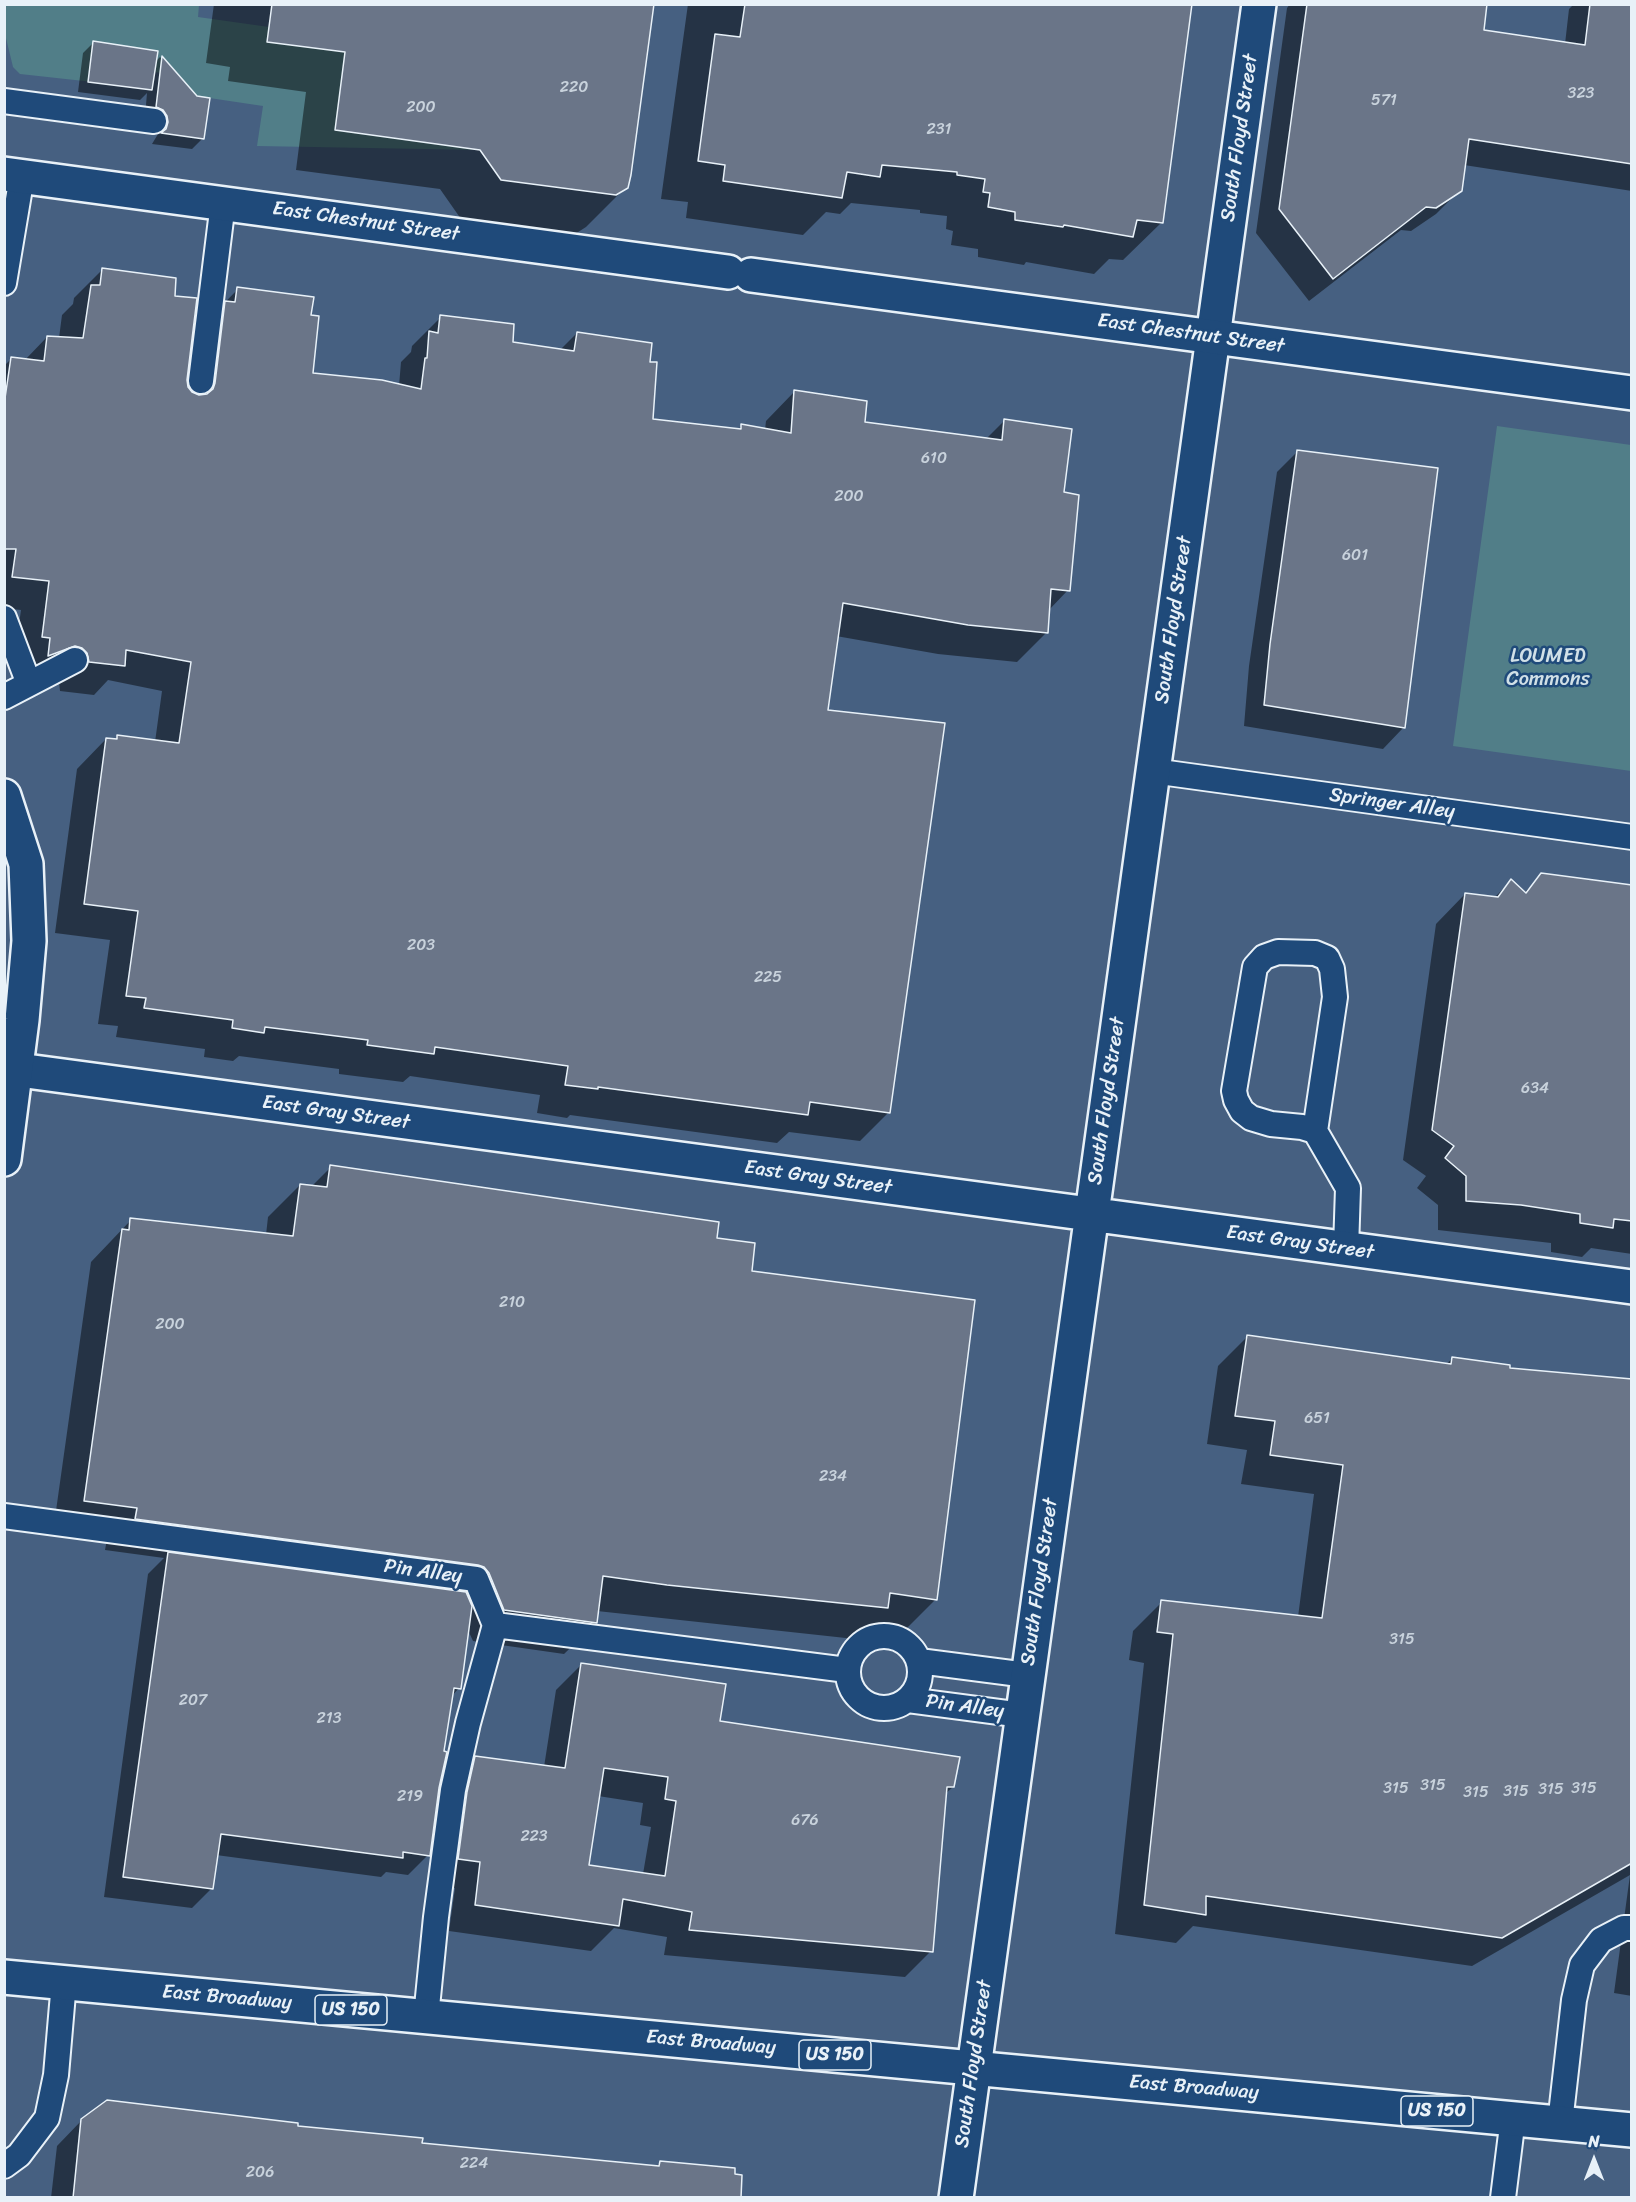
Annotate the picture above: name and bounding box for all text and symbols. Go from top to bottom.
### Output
street label: South Floyd Street [1216,53,1264,223]
house number: 220 [560,78,588,98]
house number: 323 [1568,84,1594,104]
house number: 571 [1371,91,1397,111]
house number: 200 [406,98,436,118]
house number: 231 [927,120,951,140]
street label: East Chestnut Street [271,197,461,247]
street label: East Chestnut Street [1096,309,1286,359]
house number: 610 [921,449,947,469]
house number: 200 [834,487,864,507]
street label: South Floyd Street [1150,535,1198,705]
house number: 601 [1342,546,1368,566]
park label: LOUMED Commons [1506,645,1590,692]
street label: Springer Alley [1328,783,1456,825]
house number: 203 [407,936,435,956]
house number: 225 [754,968,782,988]
street label: South Floyd Street [1083,1016,1131,1186]
house number: 634 [1521,1079,1549,1099]
street label: East Gray Street [261,1091,411,1135]
street label: East Gray Street [743,1156,893,1200]
street label: East Gray Street [1225,1221,1375,1265]
house number: 210 [499,1293,525,1313]
house number: 200 [155,1315,185,1335]
house number: 651 [1304,1409,1330,1429]
house number: 234 [819,1467,847,1487]
street label: South Floyd Street [1016,1497,1064,1667]
street label: Pin Alley [382,1555,464,1589]
house number: 315 [1389,1630,1415,1650]
street label: Pin Alley [924,1690,1006,1724]
house number: 207 [179,1691,207,1711]
house number: 213 [317,1709,341,1729]
house number: 315 [1420,1776,1446,1796]
house number: 315 [1383,1779,1409,1799]
house number: 315 [1571,1779,1597,1799]
house number: 315 [1538,1780,1564,1800]
house number: 315 [1503,1782,1529,1802]
house number: 315 [1463,1783,1489,1803]
house number: 219 [397,1787,423,1807]
house number: 676 [791,1811,819,1831]
house number: 223 [520,1827,548,1847]
street label: South Floyd Street [950,1979,998,2149]
street label: East Broadway [161,1980,293,2016]
road number: US 150 [315,1995,387,2025]
street label: East Broadway [645,2025,777,2061]
road number: US 150 [799,2040,871,2070]
street label: East Broadway [1128,2070,1260,2106]
road number: US 150 [1401,2096,1473,2126]
text: N [1588,2127,1600,2156]
north arrow [1564,2130,1624,2190]
house number: 224 [460,2154,488,2174]
house number: 206 [246,2163,274,2183]

